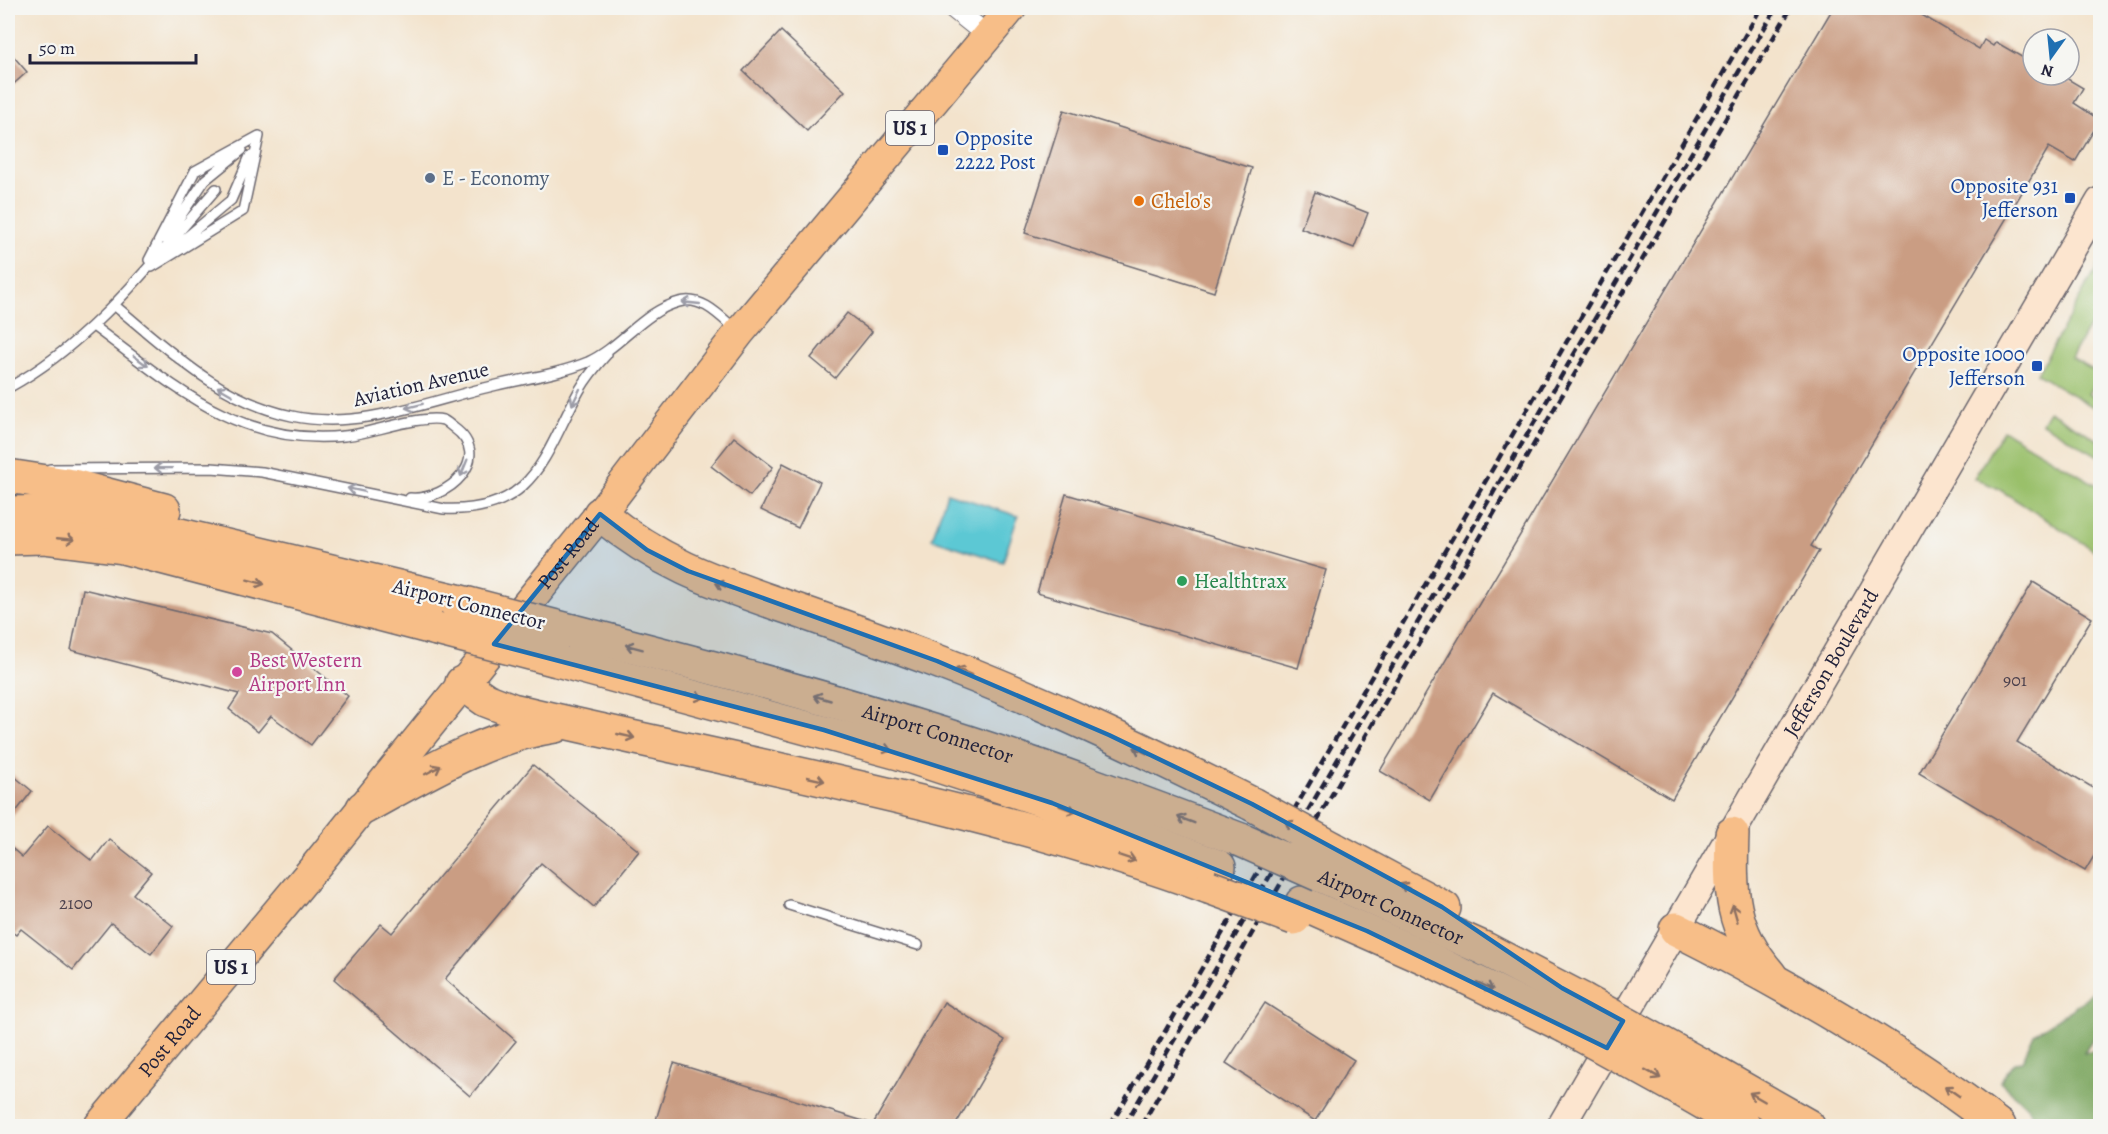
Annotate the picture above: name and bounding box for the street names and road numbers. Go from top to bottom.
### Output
road number: US 1 [886,111,934,145]
street label: Aviation Avenue [349,355,492,413]
street label: Post Road [531,511,606,595]
street label: Airport Connector [389,571,548,637]
street label: Jefferson Boulevard [1777,583,1885,742]
street label: Airport Connector [858,696,1017,770]
street label: Airport Connector [1313,862,1468,952]
road number: US 1 [207,950,255,984]
street label: Post Road [132,1000,208,1083]

